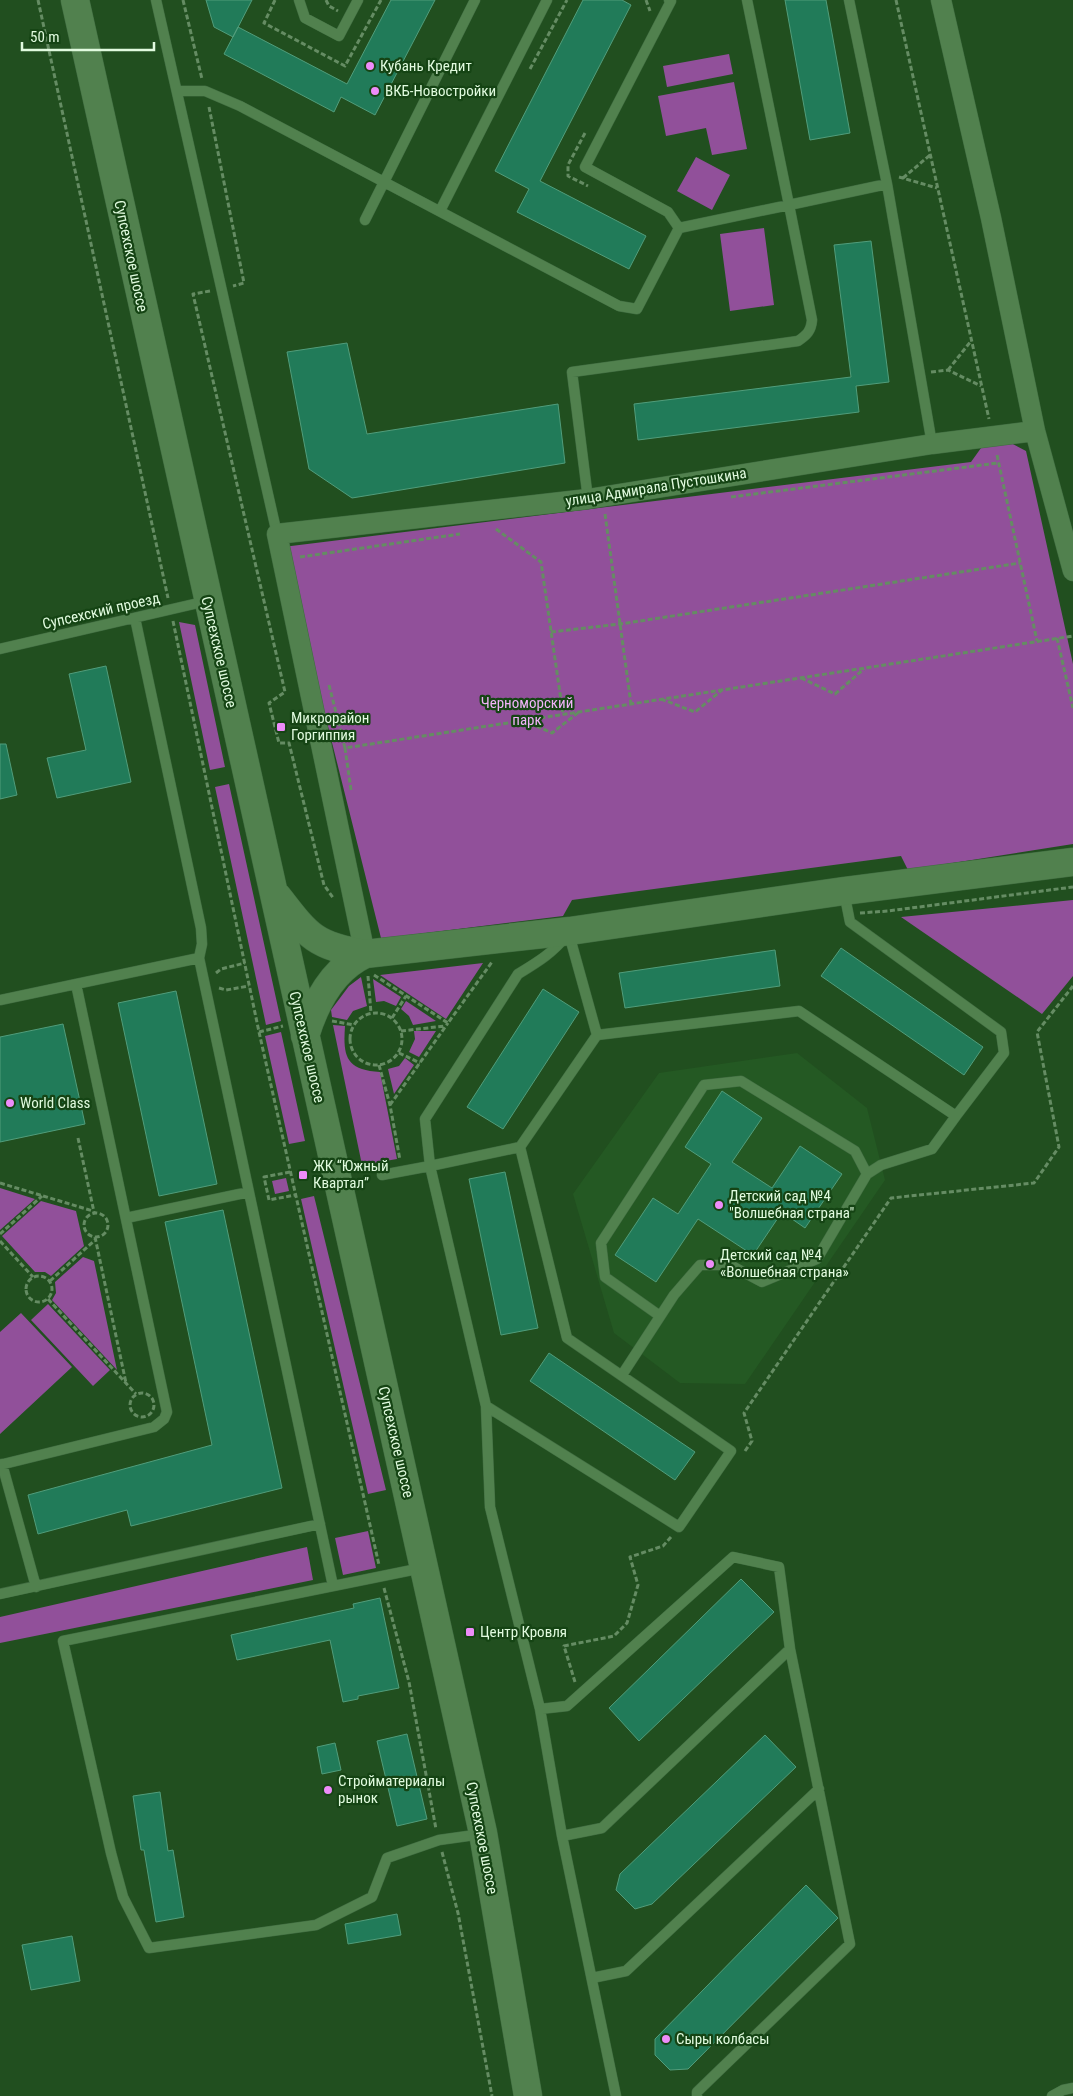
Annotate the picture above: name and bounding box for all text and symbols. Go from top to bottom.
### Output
scale bar [22,20,155,52]
text: 50 m [30,28,60,46]
place label: Кубань Кредит [380,57,472,75]
marker: Кубань Кредит [364,60,376,72]
place label: ВКБ-Новостройки [385,82,496,100]
marker: ВКБ-Новостройки [369,85,381,97]
street label: Супсехское шоссе [110,198,152,314]
street label: улица Адмирала Пустошкина [564,464,748,510]
street label: Супсехский проезд [41,589,161,633]
street label: Супсехское шоссе [197,595,241,709]
park label: Черноморский парк [481,694,573,729]
place label: Микрорайон Горгиппия [291,709,370,744]
marker: Микрорайон Горгиппия [275,721,287,733]
street label: Супсехское шоссе [285,990,329,1104]
place label: World Class [20,1094,91,1112]
marker: World Class [4,1097,16,1109]
place label: ЖК “Южный Квартал” [313,1157,389,1192]
marker: ЖК “Южный Квартал” [297,1169,309,1181]
place label: Детский сад №4 "Волшебная страна" [729,1187,855,1222]
marker: Детский сад №4 "Волшебная страна" [713,1199,725,1211]
place label: Детский сад №4 «Волшебная страна» [720,1246,849,1281]
marker: Детский сад №4 «Волшебная страна» [704,1258,716,1270]
street label: Супсехское шоссе [374,1385,418,1499]
place label: Центр Кровля [480,1623,567,1641]
marker: Центр Кровля [464,1626,476,1638]
place label: Стройматериалы рынок [338,1772,445,1807]
street label: Супсехское шоссе [462,1780,502,1896]
marker: Стройматериалы рынок [322,1784,334,1796]
place label: Сыры колбасы [676,2030,769,2048]
marker: Сыры колбасы [660,2033,672,2045]

